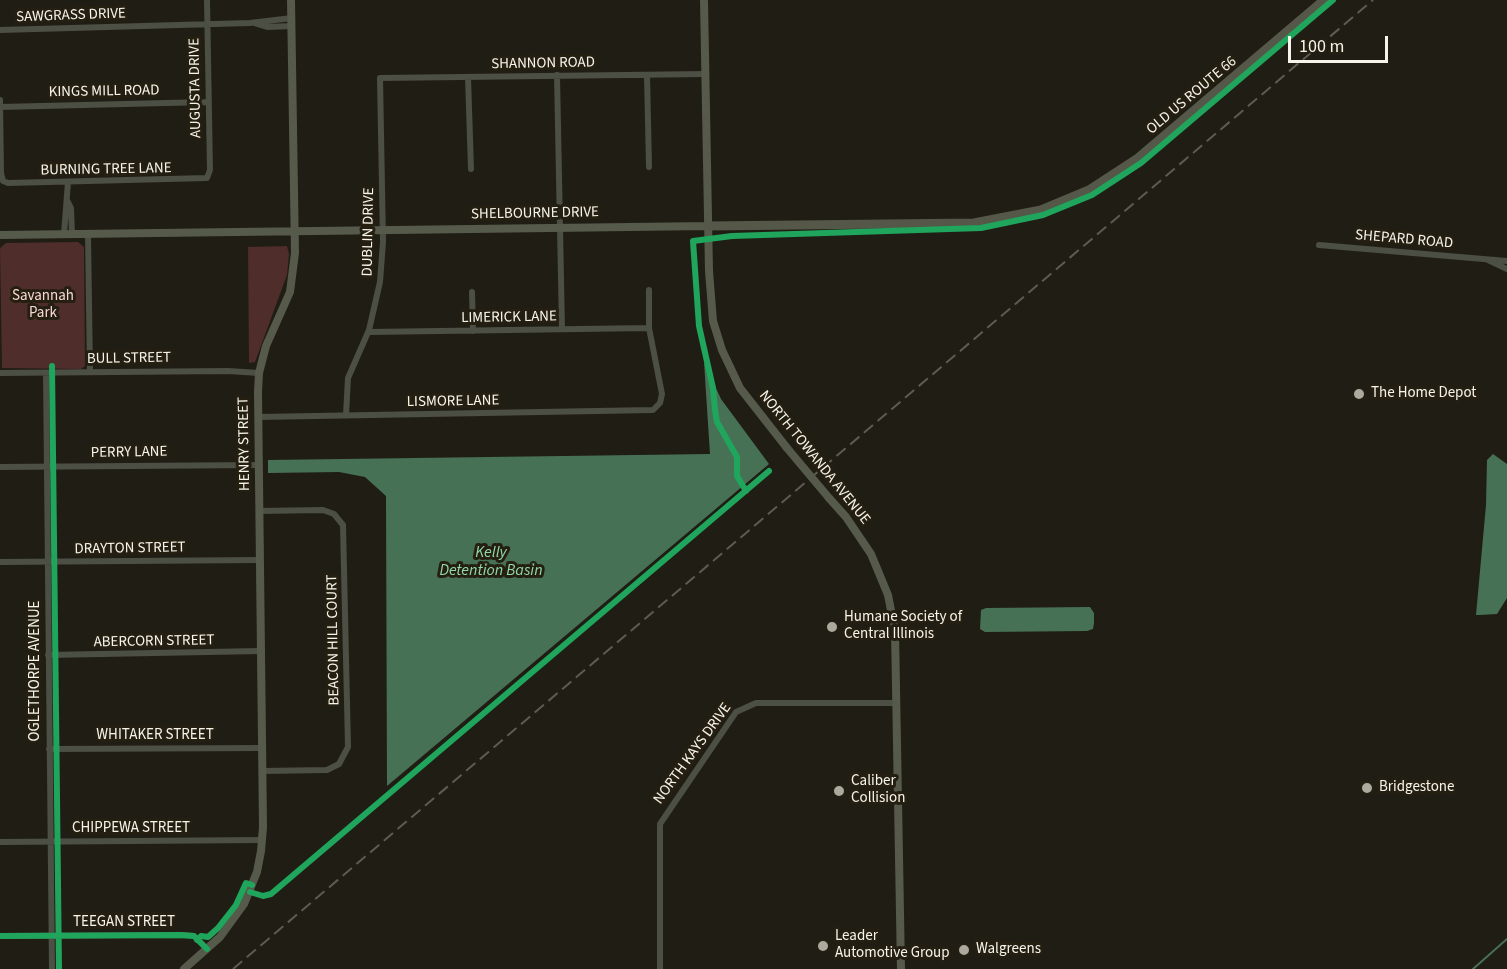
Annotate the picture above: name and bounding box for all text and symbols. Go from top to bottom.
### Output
street label: SAWGRASS DRIVE [16,5,126,27]
scale bar [1291,24,1392,62]
text: 100 m [1299,34,1344,59]
street label: AUGUSTA DRIVE [186,38,206,138]
street label: OLD US ROUTE 66 [1143,53,1241,139]
street label: SHANNON ROAD [491,54,595,74]
street label: KINGS MILL ROAD [48,82,160,102]
street label: BURNING TREE LANE [40,160,172,180]
street label: DUBLIN DRIVE [359,187,379,277]
street label: SHELBOURNE DRIVE [471,204,599,224]
street label: SHEPARD ROAD [1354,227,1454,253]
park label: Savannah Park [12,288,74,323]
street label: LIMERICK LANE [461,308,557,328]
street label: BULL STREET [87,349,171,369]
place label: The Home Depot [1371,385,1476,403]
street label: NORTH TOWANDA AVENUE [754,387,874,529]
marker: The Home Depot [1352,387,1366,401]
street label: LISMORE LANE [407,392,499,412]
street label: HENRY STREET [235,397,255,491]
street label: PERRY LANE [91,443,167,463]
street label: DRAYTON STREET [74,539,186,559]
water label: Kelly Detention Basin [439,543,543,581]
street label: BEACON HILL COURT [324,574,344,706]
street label: OGLETHORPE AVENUE [27,601,45,741]
place label: Humane Society of Central Illinois [844,609,962,644]
marker: Humane Society of Central Illinois [825,620,839,634]
street label: ABERCORN STREET [93,632,215,652]
street label: NORTH KAYS DRIVE [650,700,736,808]
street label: WHITAKER STREET [96,727,214,745]
place label: Caliber Collision [851,773,905,808]
place label: Bridgestone [1379,779,1454,797]
marker: Bridgestone [1360,781,1374,795]
marker: Caliber Collision [832,784,846,798]
street label: CHIPPEWA STREET [72,820,190,838]
street label: TEEGAN STREET [73,914,175,932]
place label: Leader Automotive Group [835,928,950,963]
marker: Leader Automotive Group [816,939,830,953]
place label: Walgreens [976,941,1041,959]
marker: Walgreens [957,943,971,957]

